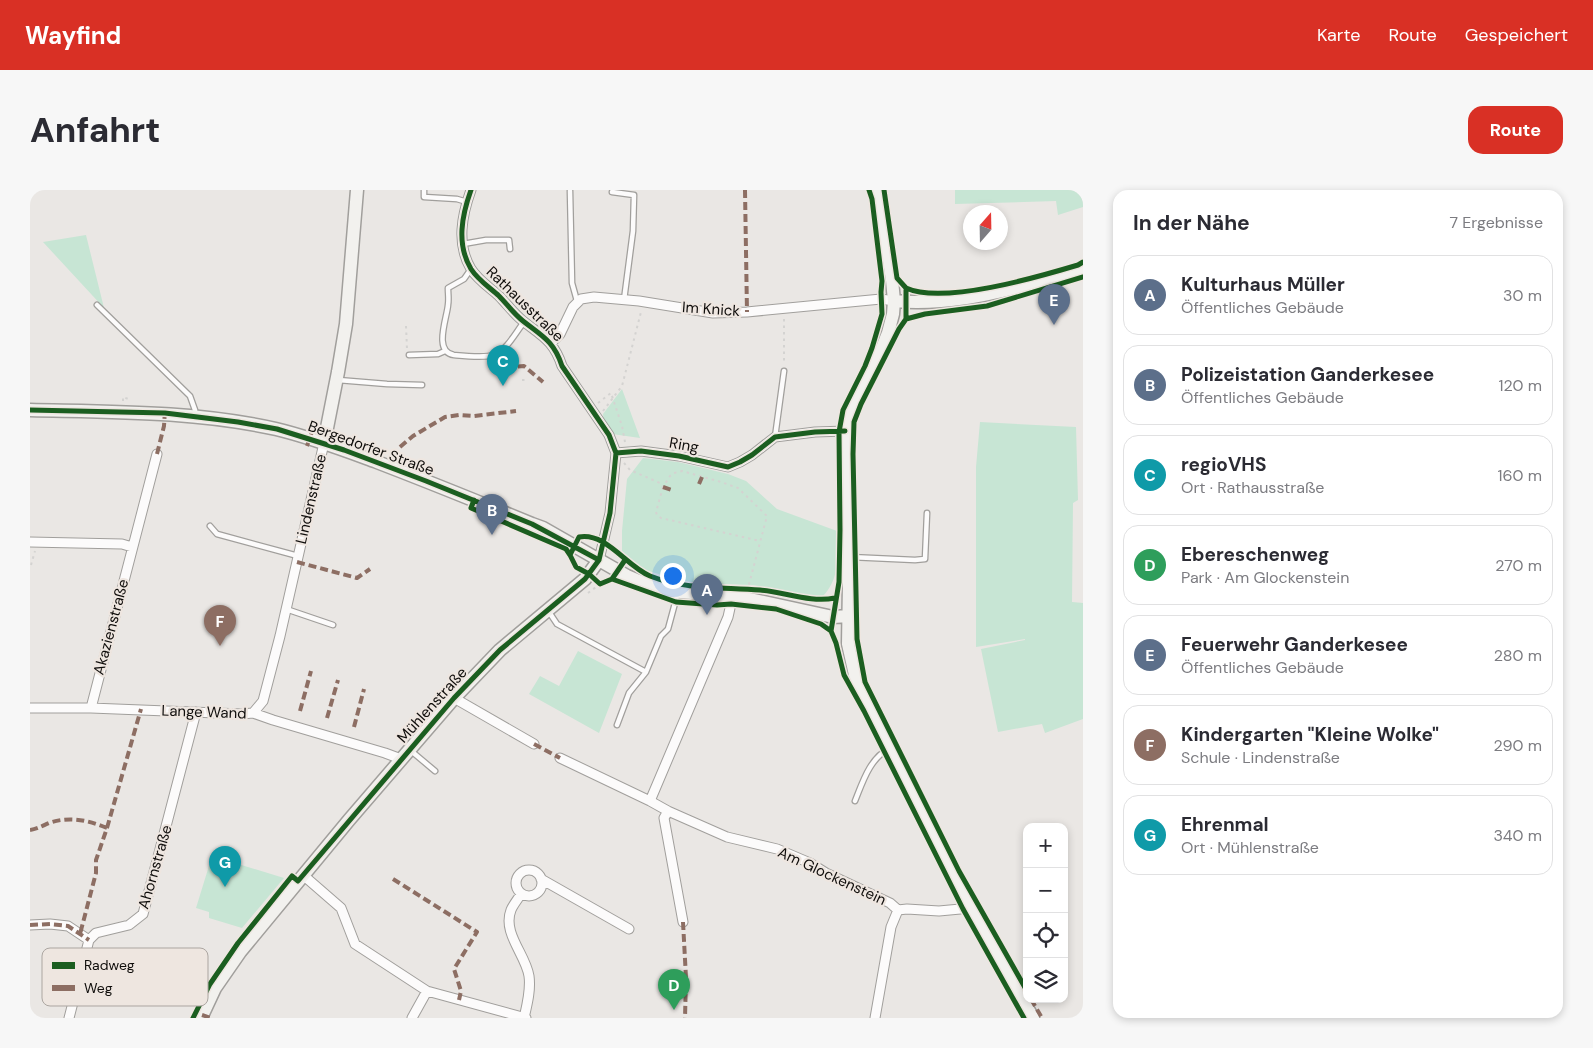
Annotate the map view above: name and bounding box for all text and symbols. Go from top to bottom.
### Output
text: Wayfind [25,20,121,51]
text: Karte [1317,23,1361,47]
text: Route [1389,23,1437,47]
text: Gespeichert [1465,23,1568,47]
button: Route [1468,106,1563,154]
text: Anfahrt [30,107,160,153]
north arrow [963,205,1008,250]
text: In der Nähe [1133,209,1250,237]
text: 7 Ergebnisse [1450,212,1543,233]
street label: Rathausstraße [482,262,568,346]
text: Kulturhaus Müller [1181,272,1345,297]
pin: E [1038,284,1070,325]
text: A [1144,285,1156,306]
text: 30 m [1503,285,1542,306]
street label: Im Knick [681,297,741,321]
text: Öffentliches Gebäude [1181,297,1344,318]
pin: C [487,345,519,386]
text: Polizeistation Ganderkesee [1181,362,1434,387]
text: B [1145,375,1155,396]
text: 120 m [1498,375,1542,396]
text: Öffentliches Gebäude [1181,387,1344,408]
street label: Bergedorfer Straße [305,416,437,480]
street label: Ring [668,433,700,457]
street label: Lindenstraße [291,452,331,546]
text: regioVHS [1181,452,1266,477]
text: C [1144,465,1156,486]
text: 160 m [1498,465,1542,486]
text: Ort · Rathausstraße [1181,477,1324,498]
pin: B [476,494,508,535]
text: Ebereschenweg [1181,542,1329,567]
text: D [1144,555,1156,576]
text: 270 m [1495,555,1542,576]
your location [660,563,686,589]
text: Park · Am Glockenstein [1181,567,1349,588]
pin: A [691,574,723,615]
street label: Akazienstraße [89,577,133,677]
pin: F [204,605,236,646]
text: Feuerwehr Ganderkesee [1181,632,1408,657]
text: E [1145,645,1155,666]
text: 280 m [1494,645,1542,666]
text: Öffentliches Gebäude [1181,657,1344,678]
street label: Mühlenstraße [393,663,471,747]
street label: Lange Wand [161,701,247,723]
text: Kindergarten "Kleine Wolke" [1181,722,1439,747]
text: F [1146,735,1154,756]
text: 290 m [1493,735,1542,756]
text: Schule · Lindenstraße [1181,747,1340,768]
text: Ehrenmal [1181,812,1269,837]
street label: Ahornstraße [133,823,177,911]
map controls [1023,823,1068,1003]
button: + [1023,823,1068,868]
text: G [1144,825,1156,846]
text: 340 m [1493,825,1542,846]
text: Ort · Mühlenstraße [1181,837,1319,858]
street label: Am Glockenstein [775,842,889,910]
pin: G [209,846,241,887]
button: − [1023,868,1068,913]
button: locate [1023,913,1068,958]
legend [42,948,208,1006]
text: Radweg [84,956,135,974]
button: layers [1023,958,1068,1003]
pin: D [658,969,690,1010]
text: Weg [84,979,113,997]

